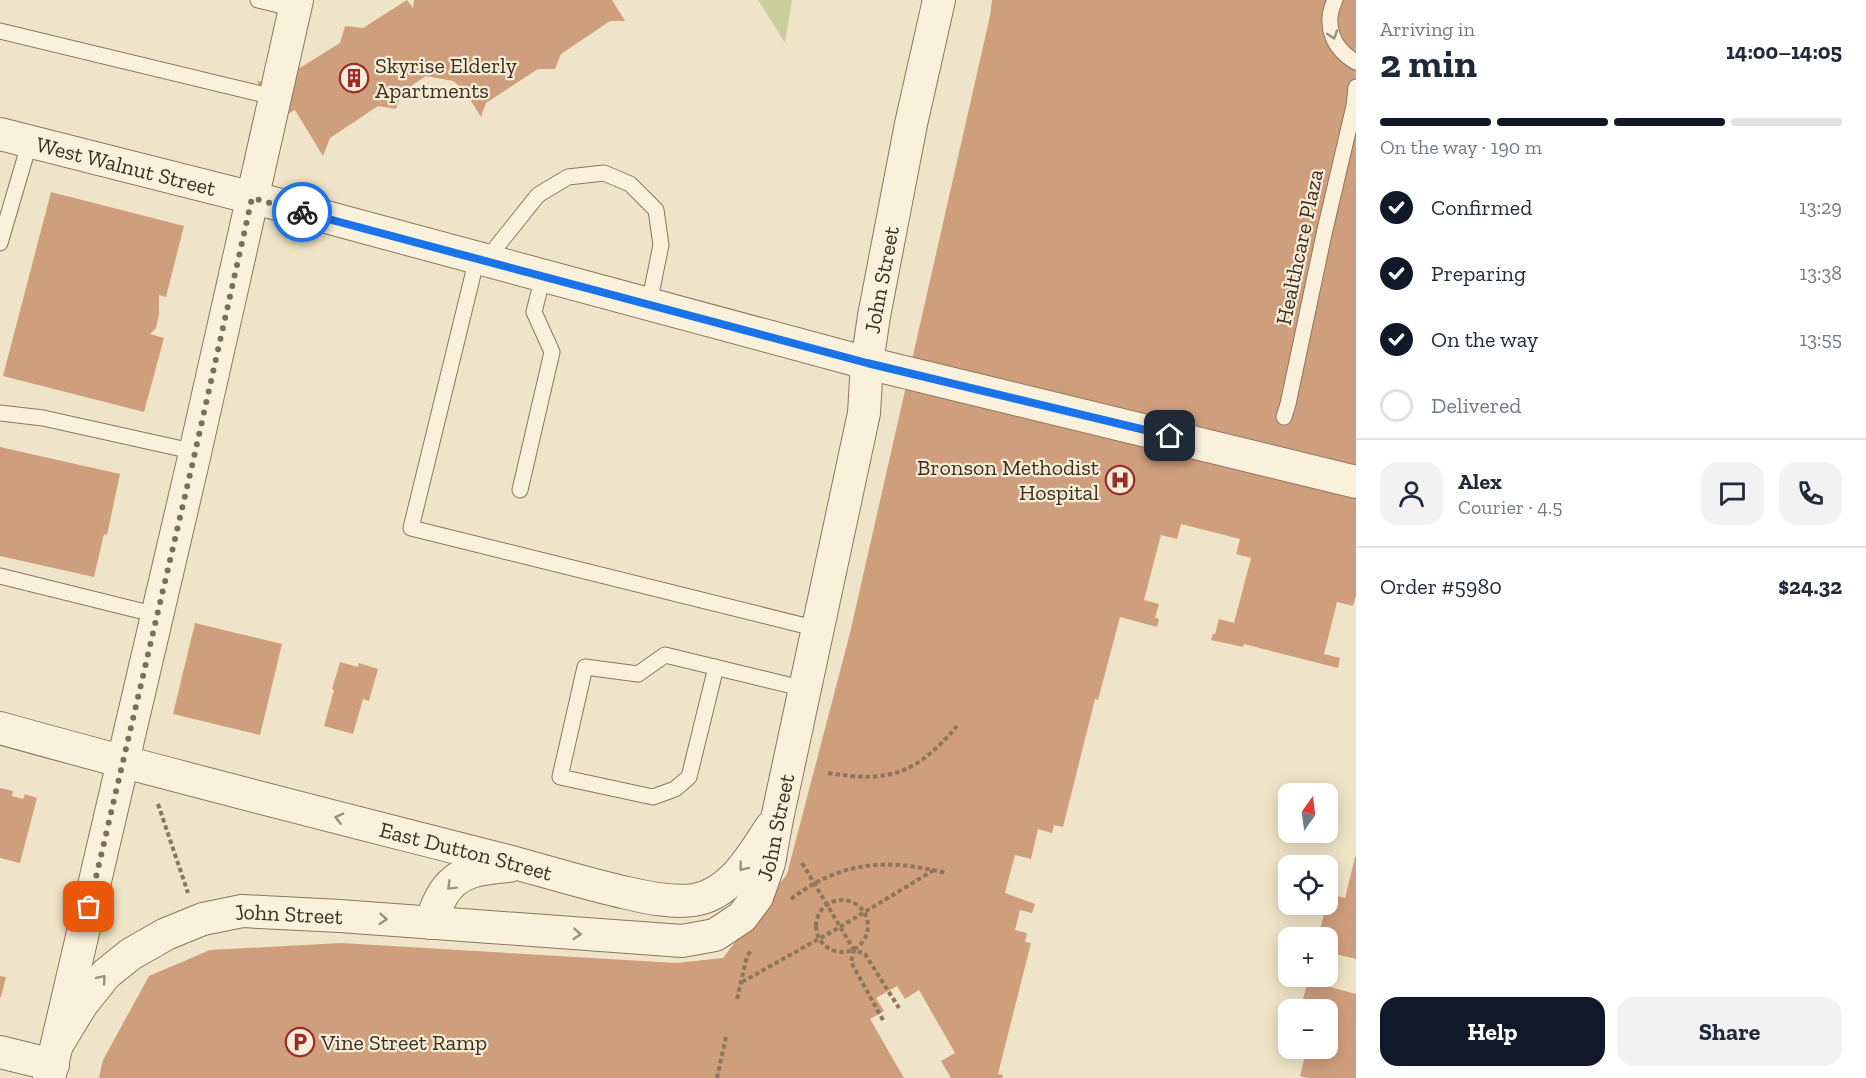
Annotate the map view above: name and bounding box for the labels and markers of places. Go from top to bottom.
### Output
place label: Skyrise Elderly Apartments [375,52,518,104]
building icon: Skyrise Elderly Apartments [338,62,370,94]
pin [1144,410,1195,461]
place label: Bronson Methodist Hospital [917,454,1100,506]
hospital icon: Bronson Methodist Hospital [1104,464,1136,496]
pin [63,881,114,932]
parking icon: Vine Street Ramp [284,1026,316,1058]
place label: Vine Street Ramp [320,1029,487,1056]

